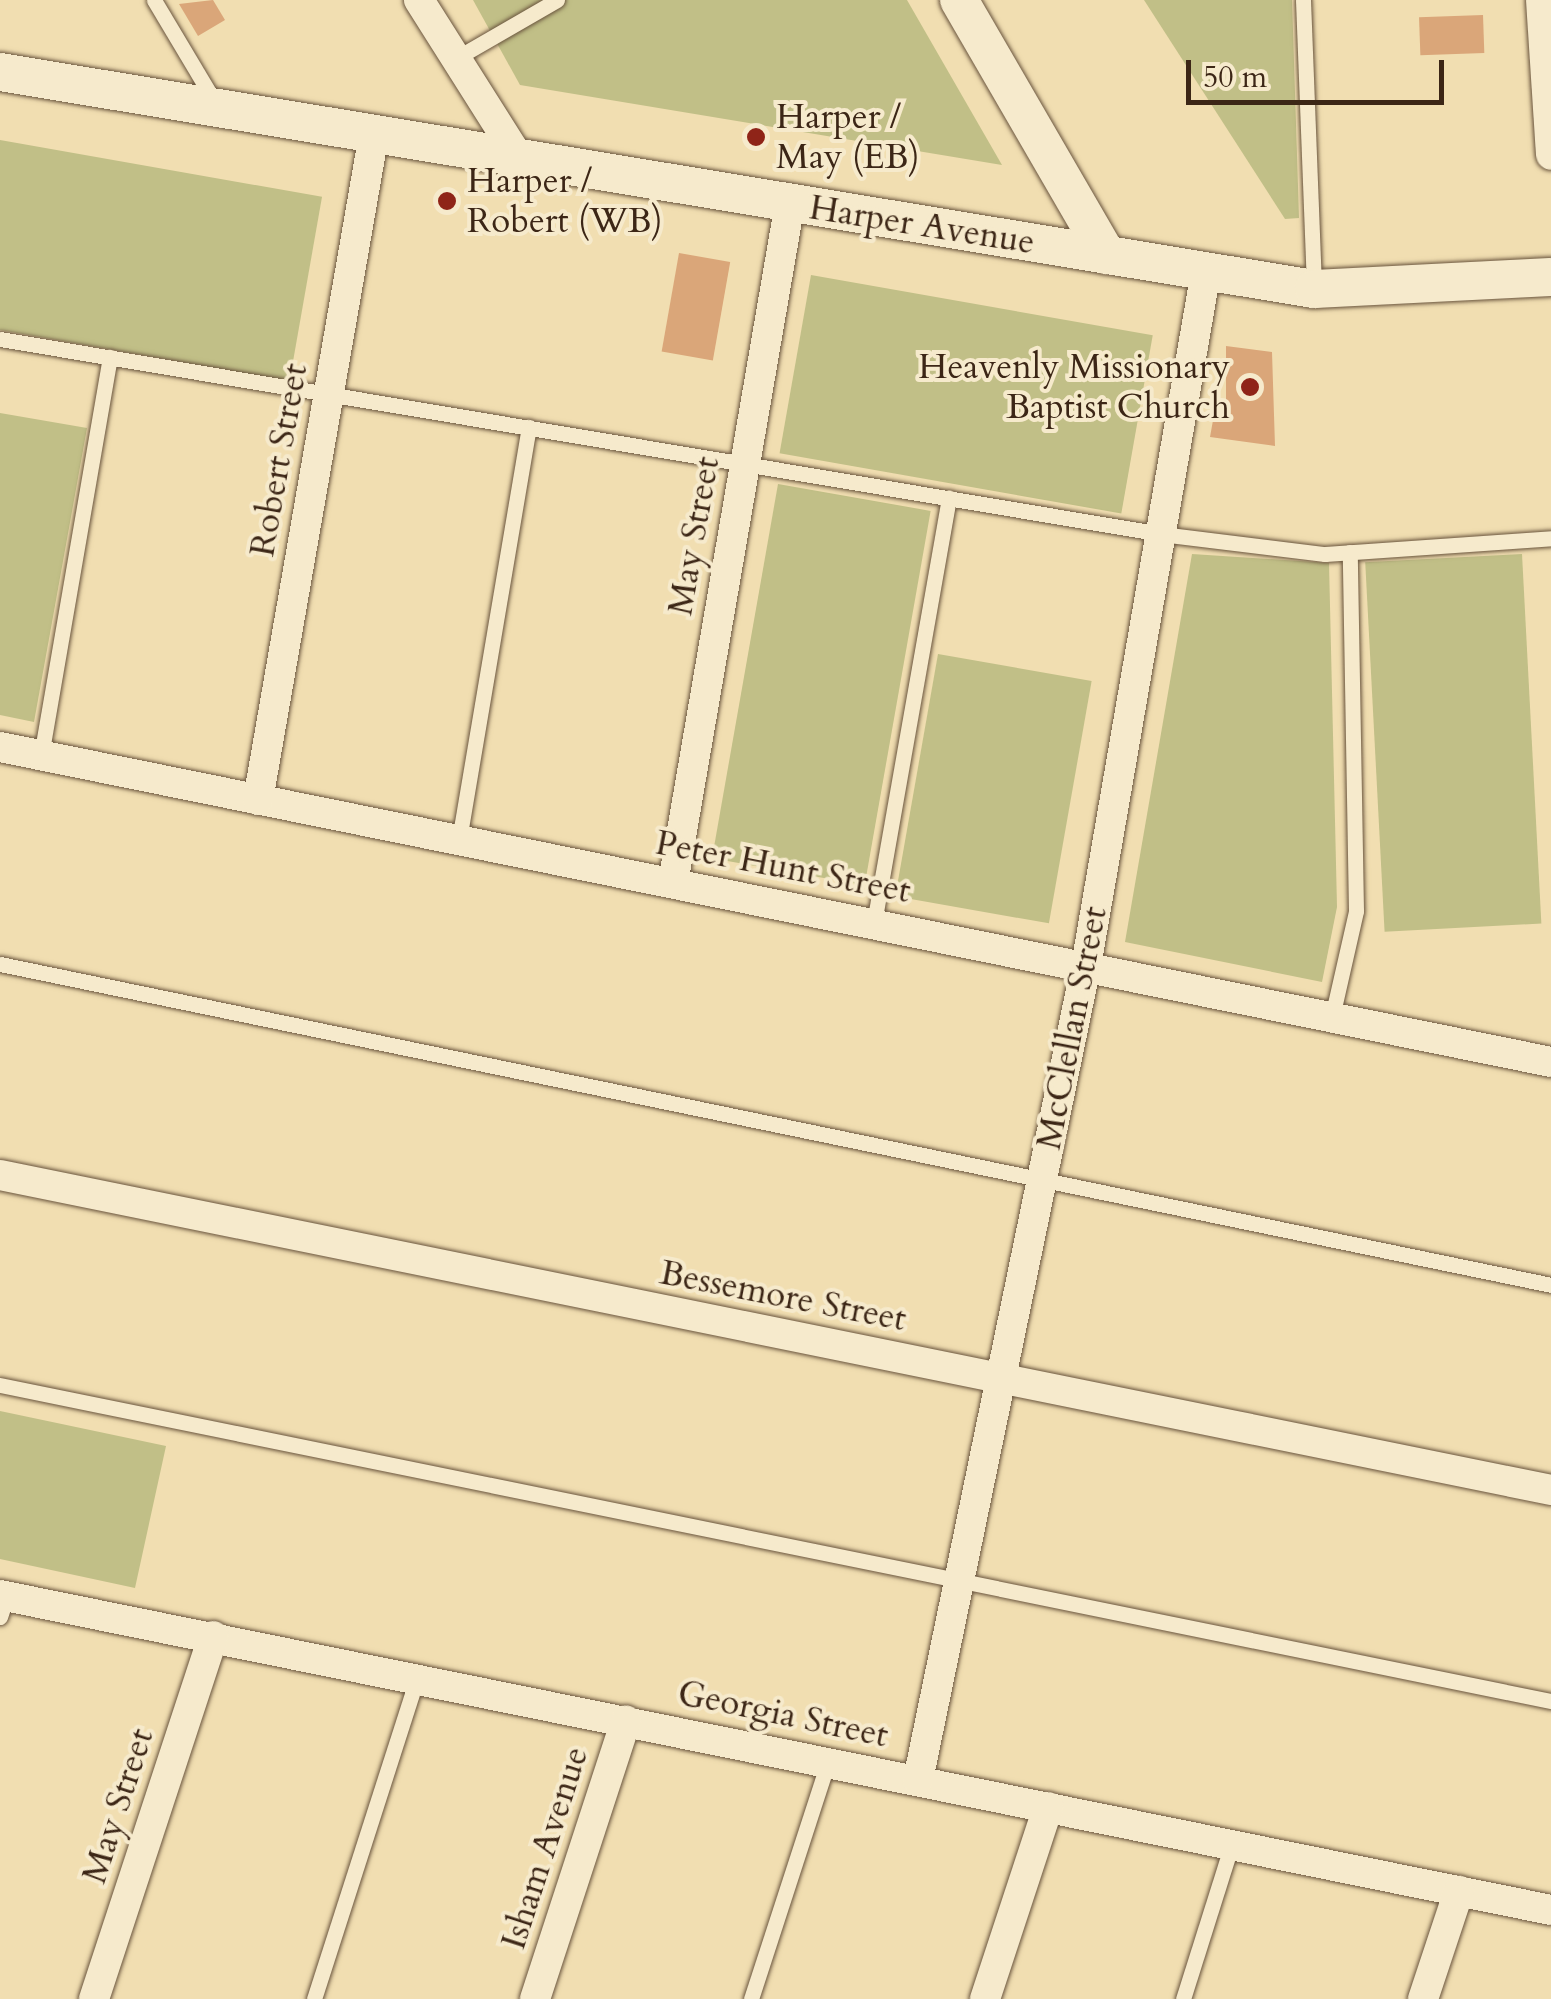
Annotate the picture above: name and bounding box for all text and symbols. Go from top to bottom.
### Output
scale bar [1191,40,1448,102]
text: 50 m [1203,57,1267,98]
place label: Harper / May (EB) [776,96,920,178]
marker: Harper / May (EB) [745,126,767,148]
place label: Harper / Robert (WB) [467,160,663,242]
street label: Harper Avenue [806,186,1038,264]
marker: Harper / Robert (WB) [436,190,458,212]
place label: Heavenly Missionary Baptist Church [918,346,1230,428]
street label: Robert Street [241,360,317,560]
marker: Heavenly Missionary Baptist Church [1239,376,1261,398]
street label: May Street [659,453,729,619]
street label: Peter Hunt Street [652,822,914,912]
street label: McClellan Street [1028,903,1116,1153]
street label: Bessemore Street [656,1252,910,1340]
street label: Georgia Street [674,1671,892,1757]
street label: May Street [73,1723,163,1889]
street label: Isham Avenue [493,1741,597,1955]

